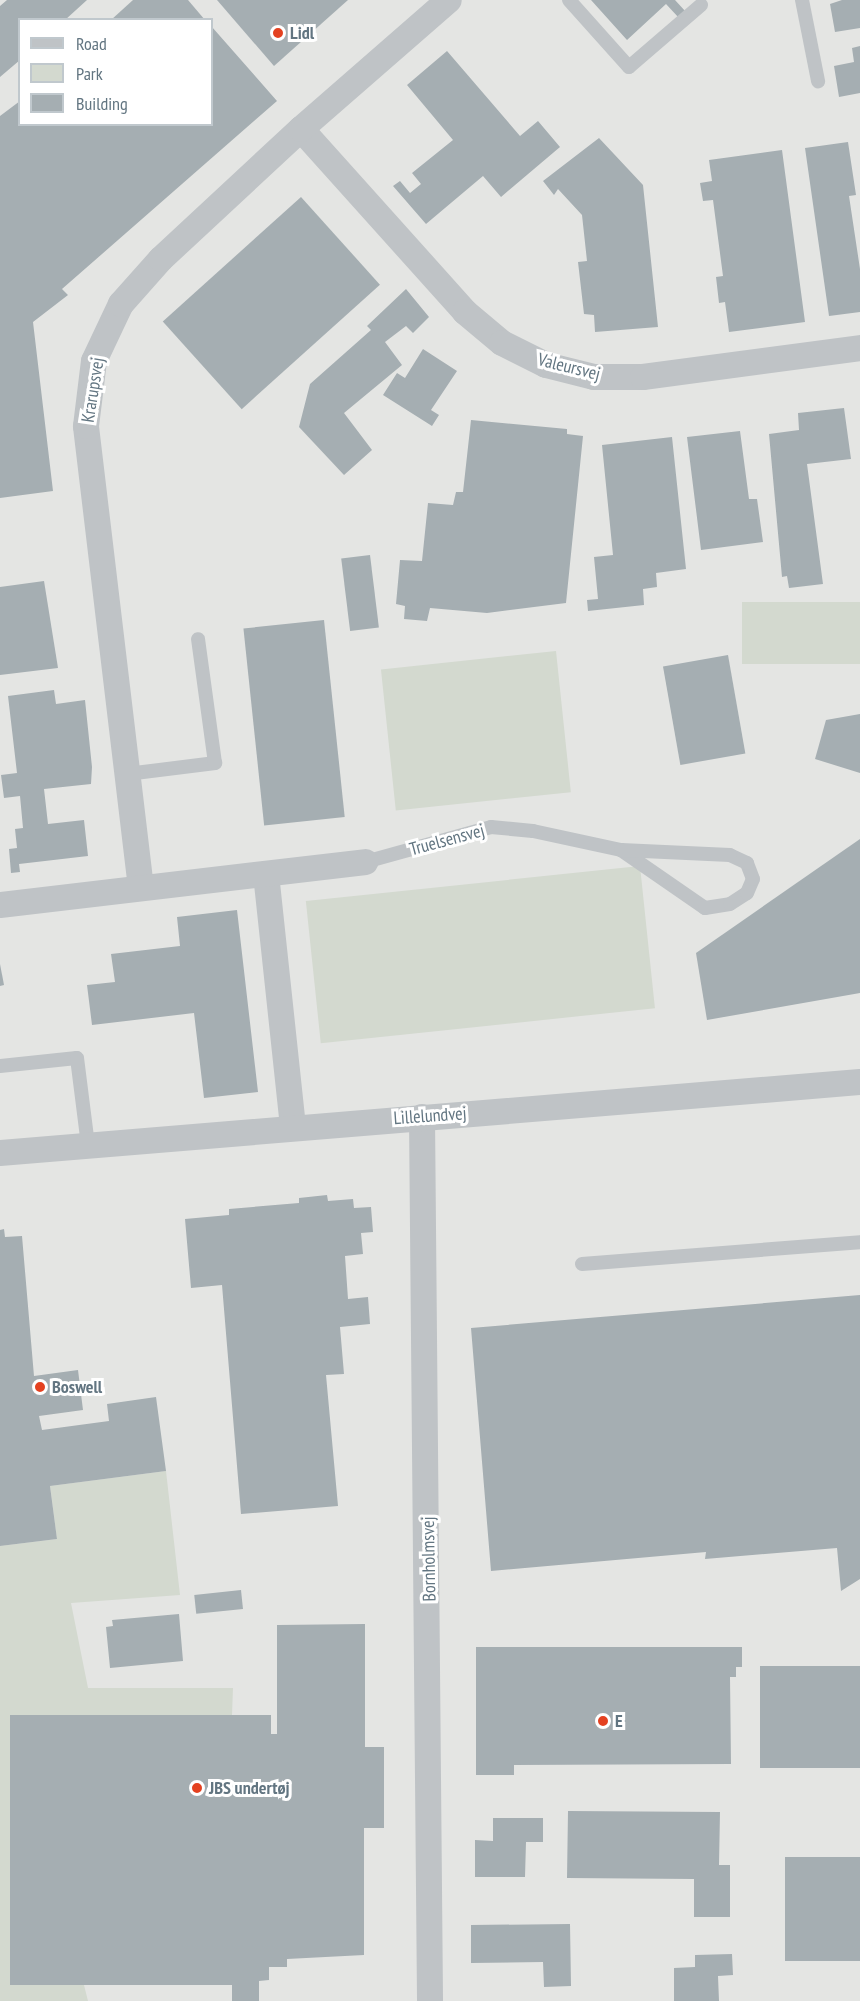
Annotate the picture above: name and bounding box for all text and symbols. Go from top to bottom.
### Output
legend [18,18,213,126]
place label: Lidl [290,22,314,44]
marker: Lidl [271,26,285,40]
text: Road [76,32,107,55]
text: Park [76,62,103,85]
text: Building [76,92,128,115]
street label: Valeursvej [536,349,602,385]
street label: Krarupsvej [77,356,109,424]
street label: Truelsensvej [407,820,487,860]
street label: Lillelundvej [393,1103,467,1129]
place label: Boswell [52,1376,102,1398]
marker: Boswell [33,1380,47,1394]
street label: Bornholmsvej [417,1516,441,1602]
place label: E [615,1710,623,1732]
marker: E [596,1714,610,1728]
place label: JBS undertøj [209,1777,290,1799]
marker: JBS undertøj [190,1781,204,1795]

